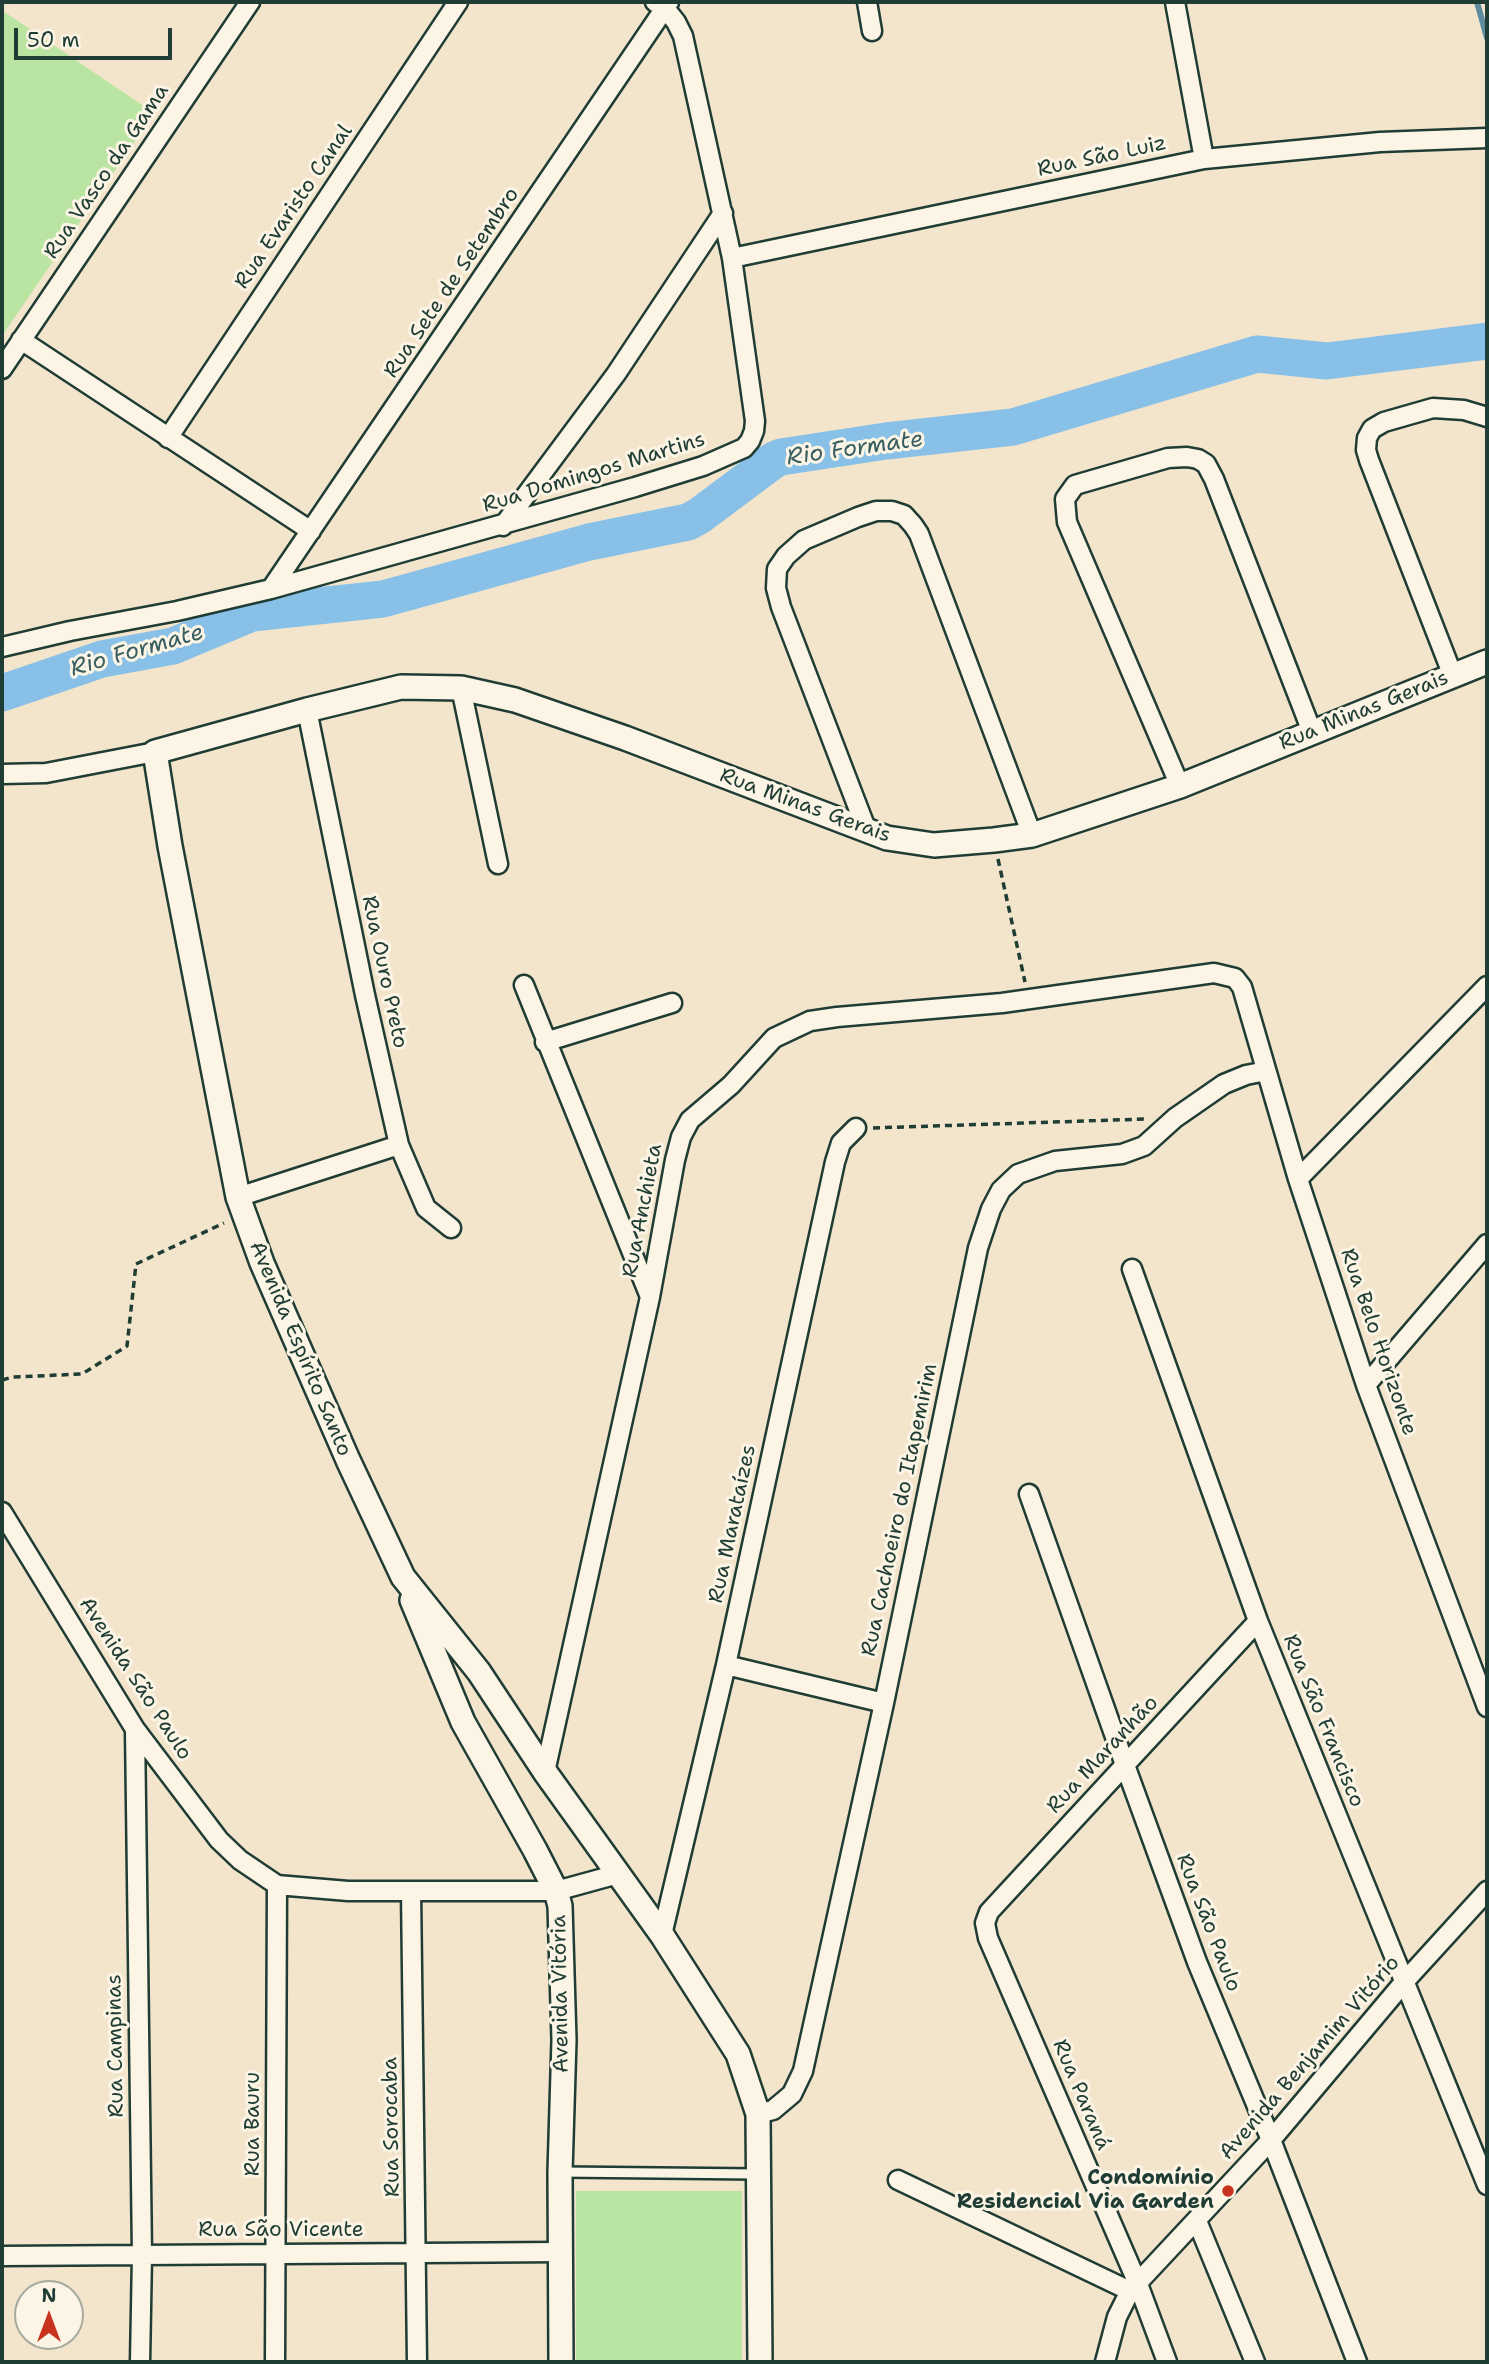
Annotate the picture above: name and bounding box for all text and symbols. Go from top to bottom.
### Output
scale bar [18,14,175,58]
text: 50 m [27,26,80,54]
street label: Rua Vasco da Gama [39,80,175,264]
street label: Rua Evaristo Canal [230,120,358,294]
street label: Rua São Luiz [1035,131,1169,183]
street label: Rua Sete de Setembro [379,183,525,383]
water label: Rio Formate [785,426,925,472]
street label: Rua Domingos Martins [480,427,708,519]
water label: Rio Formate [67,619,207,683]
street label: Rua Minas Gerais [1276,666,1452,756]
street label: Rua Minas Gerais [716,763,894,849]
street label: Rua Ouro Preto [356,893,412,1051]
street label: Rua Anchieta [618,1142,668,1280]
street label: Avenida Espírito Santo [243,1238,357,1460]
street label: Rua Belo Horizonte [1334,1245,1422,1439]
street label: Rua Cachoeiro do Itapemirim [857,1361,943,1659]
street label: Rua Marataízes [704,1442,762,1606]
street label: Avenida São Paulo [73,1593,197,1765]
street label: Rua São Francisco [1277,1631,1369,1811]
street label: Rua Maranhão [1042,1691,1164,1819]
street label: Rua São Paulo [1170,1851,1246,1995]
street label: Avenida Vitória [547,1915,575,2073]
street label: Avenida Benjamim Vitório [1215,1951,1405,2165]
street label: Rua Campinas [102,1974,130,2118]
street label: Rua Paraná [1046,2036,1116,2154]
street label: Rua Sorocaba [378,2057,406,2197]
street label: Rua Bauru [241,2072,267,2176]
place label: Condomínio Residencial Via Garden [957,2166,1214,2216]
marker: Condomínio Residencial Via Garden [1220,2183,1236,2199]
street label: Rua São Vicente [198,2218,364,2244]
north arrow [14,2280,84,2350]
text: N [41,2283,57,2308]

